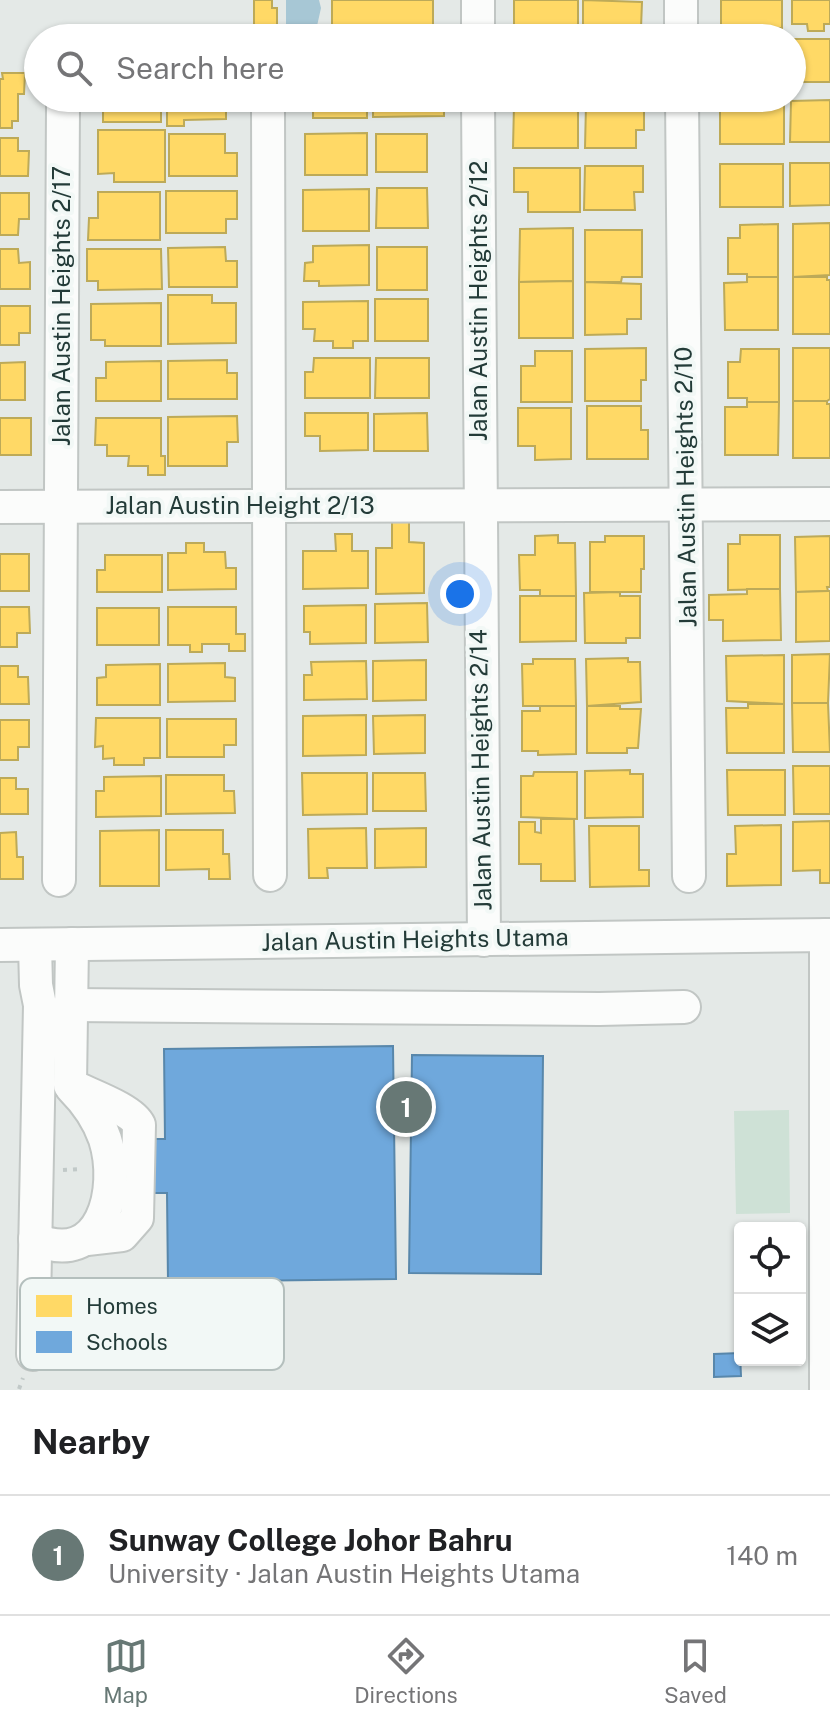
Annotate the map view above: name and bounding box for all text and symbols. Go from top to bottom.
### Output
search box [24,24,806,112]
icon: search [52,46,96,90]
text: Search here [116,50,284,86]
street label: Jalan Austin Heights 2/12 [464,161,492,441]
street label: Jalan Austin Heights 2/17 [47,166,75,446]
street label: Jalan Austin Heights 2/10 [669,346,701,628]
street label: Jalan Austin Height 2/13 [105,491,375,519]
your location [440,574,480,614]
street label: Jalan Austin Heights 2/14 [464,629,496,911]
street label: Jalan Austin Heights Utama [261,922,569,956]
pin: 1 [380,1077,432,1137]
map controls [734,1222,806,1366]
button: locate [734,1222,806,1294]
legend [20,1278,284,1370]
text: Homes [86,1293,158,1319]
button: layers [734,1294,806,1366]
text: Schools [86,1329,168,1355]
text: Nearby [32,1422,150,1462]
text: Sunway College Johor Bahru [108,1522,513,1558]
text: 1 [52,1540,64,1571]
text: 140 m [726,1540,798,1571]
text: University · Jalan Austin Heights Utama [108,1558,580,1589]
tab: Map [103,1634,148,1708]
tab: Directions [354,1634,458,1708]
tab: Saved [664,1634,727,1708]

